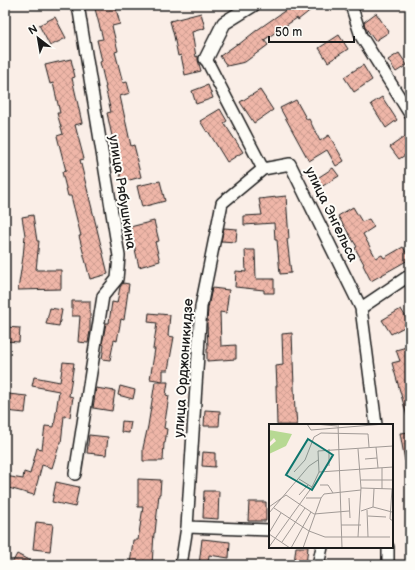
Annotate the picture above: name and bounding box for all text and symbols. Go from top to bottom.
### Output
north arrow [18,18,58,58]
scale bar [269,18,354,44]
text: N [26,22,40,38]
text: 50 m [275,25,302,40]
street label: улица Рябушкина [105,134,140,251]
street label: улица Энгельса [301,164,362,265]
street label: улица Орджоникидзе [170,298,197,438]
inset map [269,424,393,548]

